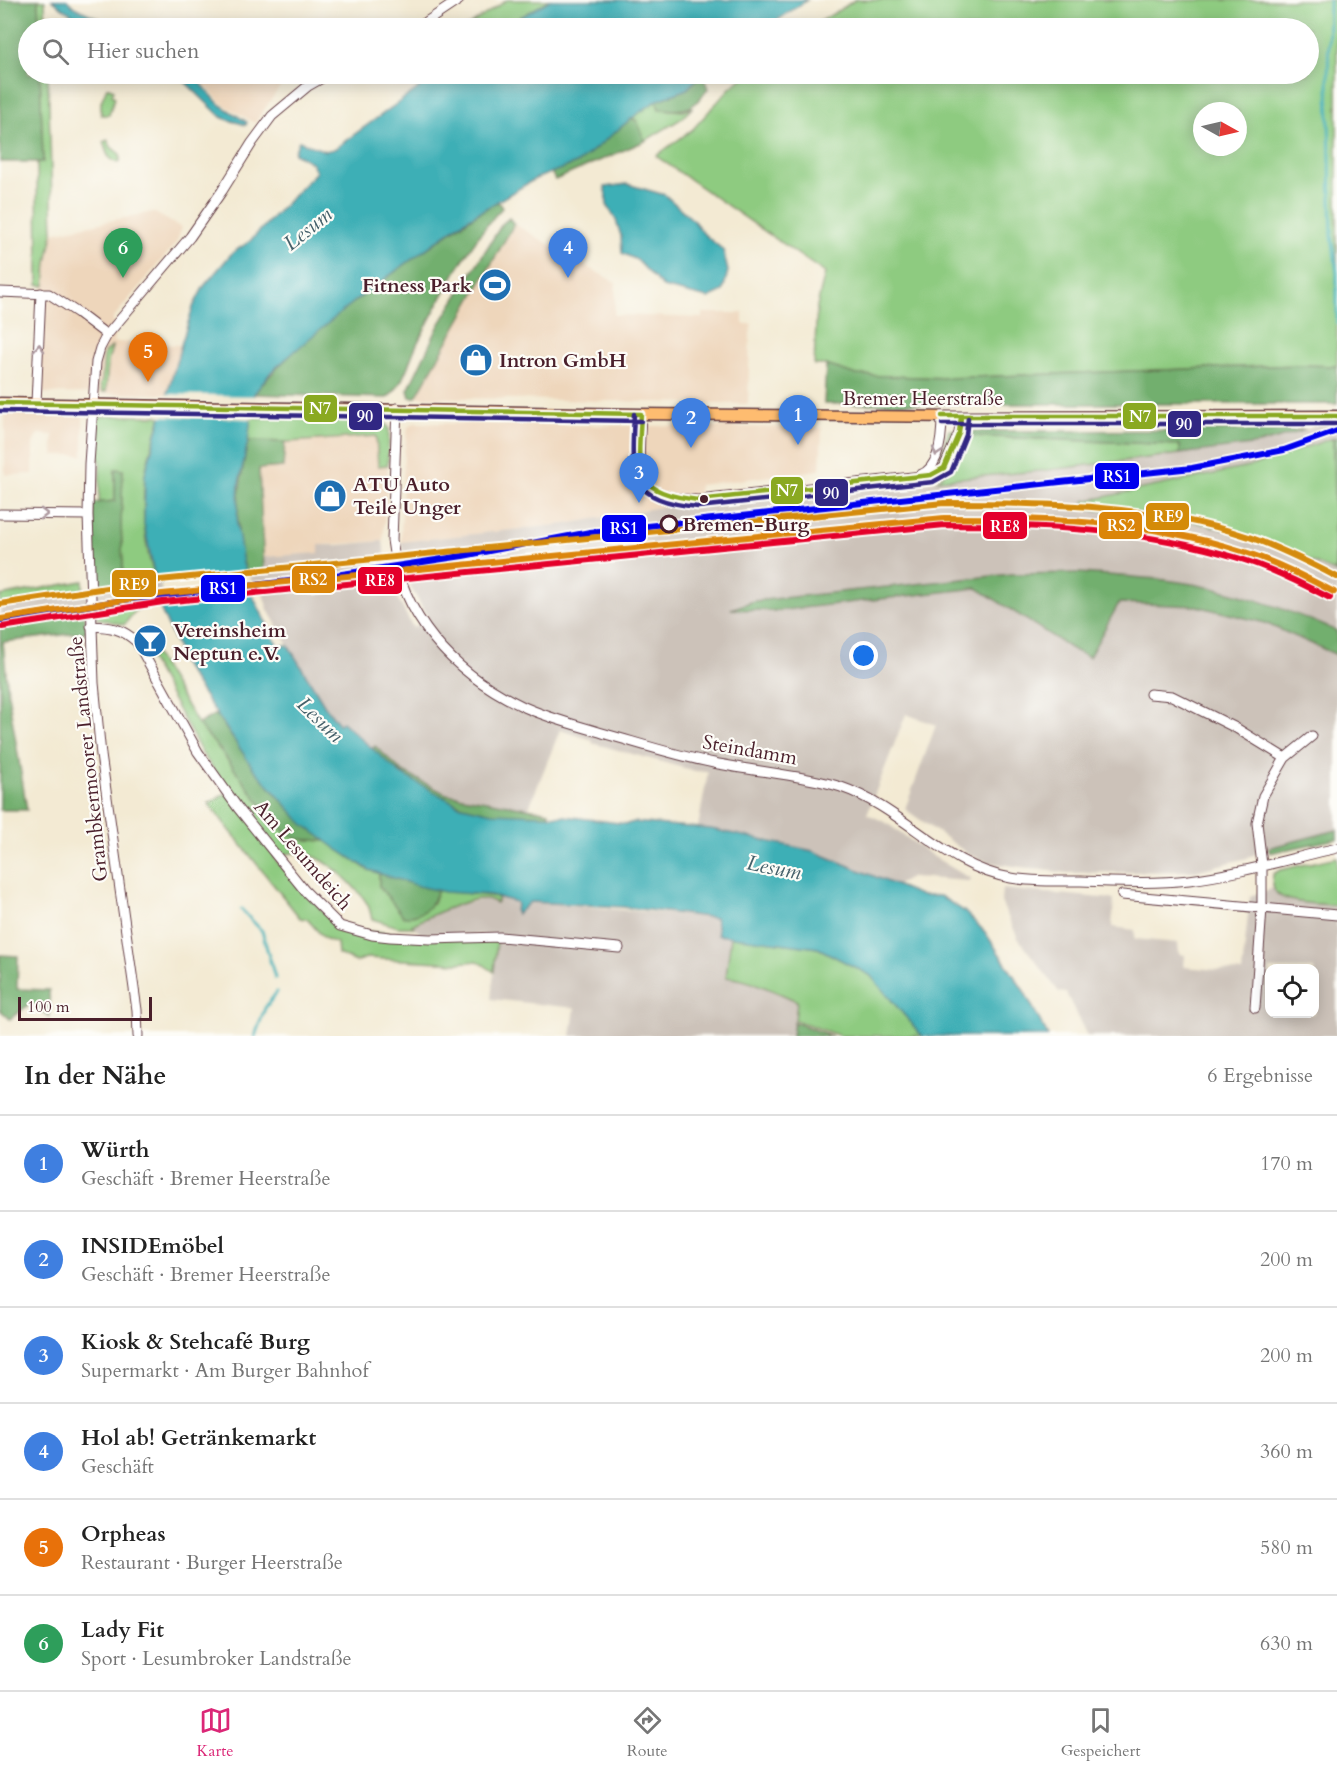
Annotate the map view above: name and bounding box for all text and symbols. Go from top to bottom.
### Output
search box [18,18,1319,84]
icon: search [39,35,72,68]
text: Hier suchen [87,36,200,66]
north arrow [1193,102,1247,156]
water label: Lesum [277,200,339,258]
pin: 6 [104,228,142,278]
pin: 4 [548,228,588,278]
sports icon: Fitness Park [477,267,513,303]
place label: Fitness Park [362,272,473,299]
pin: 5 [128,332,168,382]
shop icon: Intron GmbH [458,342,494,378]
one-way arrow [32,343,45,352]
place label: Intron GmbH [499,347,627,374]
street label: Bremer Heerstraße [843,385,1003,412]
line badge: N7 [303,394,338,423]
pin: 1 [778,396,818,445]
text: N7 [309,398,331,420]
pin: 2 [672,398,710,448]
line badge: 90 [348,402,383,431]
line badge: N7 [1122,402,1157,430]
text: 90 [357,406,373,428]
text: N7 [1129,406,1151,428]
line badge: 90 [1167,410,1202,438]
text: 90 [1176,414,1192,436]
one-way arrow [931,446,944,457]
pin: 3 [620,454,658,503]
line badge: RS1 [1094,462,1140,490]
text: RS1 [1103,466,1131,488]
place label: ATU Auto Teile Unger [353,471,462,521]
line badge: N7 [770,476,804,505]
shop icon: ATU Auto Teile Unger [312,478,348,514]
line badge: 90 [814,478,849,507]
text: N7 [776,480,798,502]
text: 90 [823,483,839,505]
unlabelled marker [698,493,710,505]
line badge: RE9 [1145,502,1190,531]
text: RE9 [1153,506,1183,528]
one-way arrow [40,508,49,520]
place label: Bremen-Burg [682,511,809,538]
line badge: RE8 [982,511,1028,540]
line badge: RS2 [1098,511,1143,540]
line badge: RS1 [601,514,647,543]
marker: Bremen-Burg [660,515,678,533]
text: RS2 [1107,515,1135,537]
text: RE8 [990,516,1020,538]
text: RS1 [610,518,638,540]
line badge: RS2 [291,565,336,594]
line badge: RE8 [357,566,403,595]
line badge: RE9 [111,569,157,598]
text: RS2 [299,569,327,591]
text: RE8 [365,570,395,592]
text: RE9 [119,574,149,596]
line badge: RS1 [200,574,246,603]
text: RS1 [209,578,237,600]
place label: Vereinsheim Neptun e.V. [173,617,287,667]
bar icon: Vereinsheim Neptun e.V. [132,623,168,659]
street label: Grambkermoorer Landstraße [62,635,114,883]
your location [849,641,878,670]
water label: Lesum [290,690,350,750]
street label: Steindamm [701,728,799,772]
street label: Am Lesumdeich [248,794,358,916]
water label: Lesum [744,849,804,888]
map controls [1265,964,1319,1018]
button: locate [1265,964,1319,1018]
scale bar [18,994,152,1022]
text: 100 m [27,996,69,1018]
text: In der Nähe [24,1058,166,1093]
text: 6 Ergebnisse [1207,1062,1313,1089]
text: Würth [81,1135,149,1165]
text: 1 [38,1150,49,1177]
text: 170 m [1260,1150,1313,1177]
text: Geschäft · Bremer Heerstraße [81,1165,331,1192]
text: INSIDEmöbel [81,1231,224,1261]
text: 2 [38,1246,49,1273]
text: 200 m [1260,1246,1313,1273]
text: Geschäft · Bremer Heerstraße [81,1261,331,1288]
text: Kiosk & Stehcafé Burg [81,1327,310,1357]
text: 3 [38,1342,49,1369]
text: 200 m [1260,1342,1313,1369]
text: Supermarkt · Am Burger Bahnhof [81,1357,369,1384]
text: Hol ab! Getränkemarkt [81,1423,316,1453]
text: 4 [38,1438,49,1465]
text: 360 m [1260,1438,1313,1465]
text: Geschäft [81,1453,154,1480]
text: Orpheas [81,1519,166,1549]
text: 5 [38,1534,49,1561]
text: 580 m [1260,1534,1313,1561]
text: Restaurant · Burger Heerstraße [81,1549,343,1576]
text: Lady Fit [81,1615,164,1645]
text: 6 [38,1630,49,1657]
text: 630 m [1260,1630,1313,1657]
text: Sport · Lesumbroker Landstraße [81,1645,352,1672]
tab: Karte [197,1704,234,1762]
tab: Route [627,1704,668,1762]
tab: Gespeichert [1061,1704,1140,1762]

